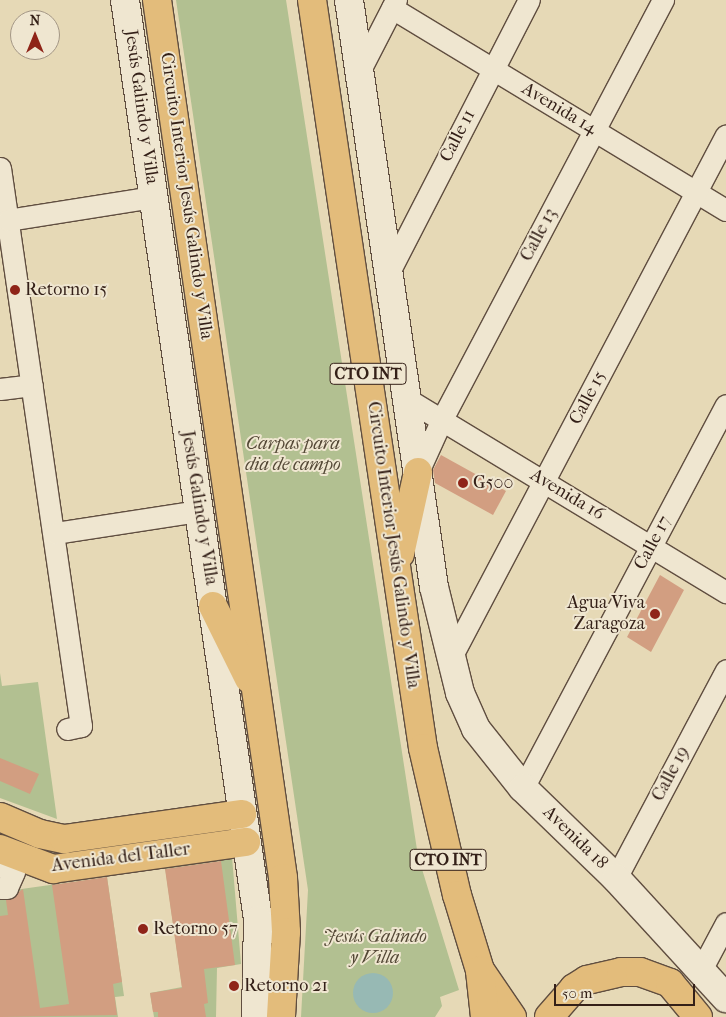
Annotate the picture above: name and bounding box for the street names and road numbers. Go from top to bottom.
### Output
street label: Jesús Galindo y Villa [119,28,163,186]
street label: Circuito Interior Jesús Galindo y Villa [155,51,217,341]
street label: Avenida 14 [518,78,600,140]
street label: Calle 11 [436,106,480,166]
street label: Calle 13 [516,205,562,265]
road number: CTO INT [329,360,407,388]
street label: Calle 15 [565,368,611,428]
street label: Circuito Interior Jesús Galindo y Villa [362,400,424,690]
street label: Jesús Galindo y Villa [176,429,222,587]
street label: Avenida 16 [526,464,608,526]
street label: Calle 17 [630,512,676,574]
street label: Calle 19 [648,743,694,805]
street label: Avenida 18 [538,802,612,874]
street label: Avenida del Taller [51,839,191,877]
road number: CTO INT [409,846,487,874]

